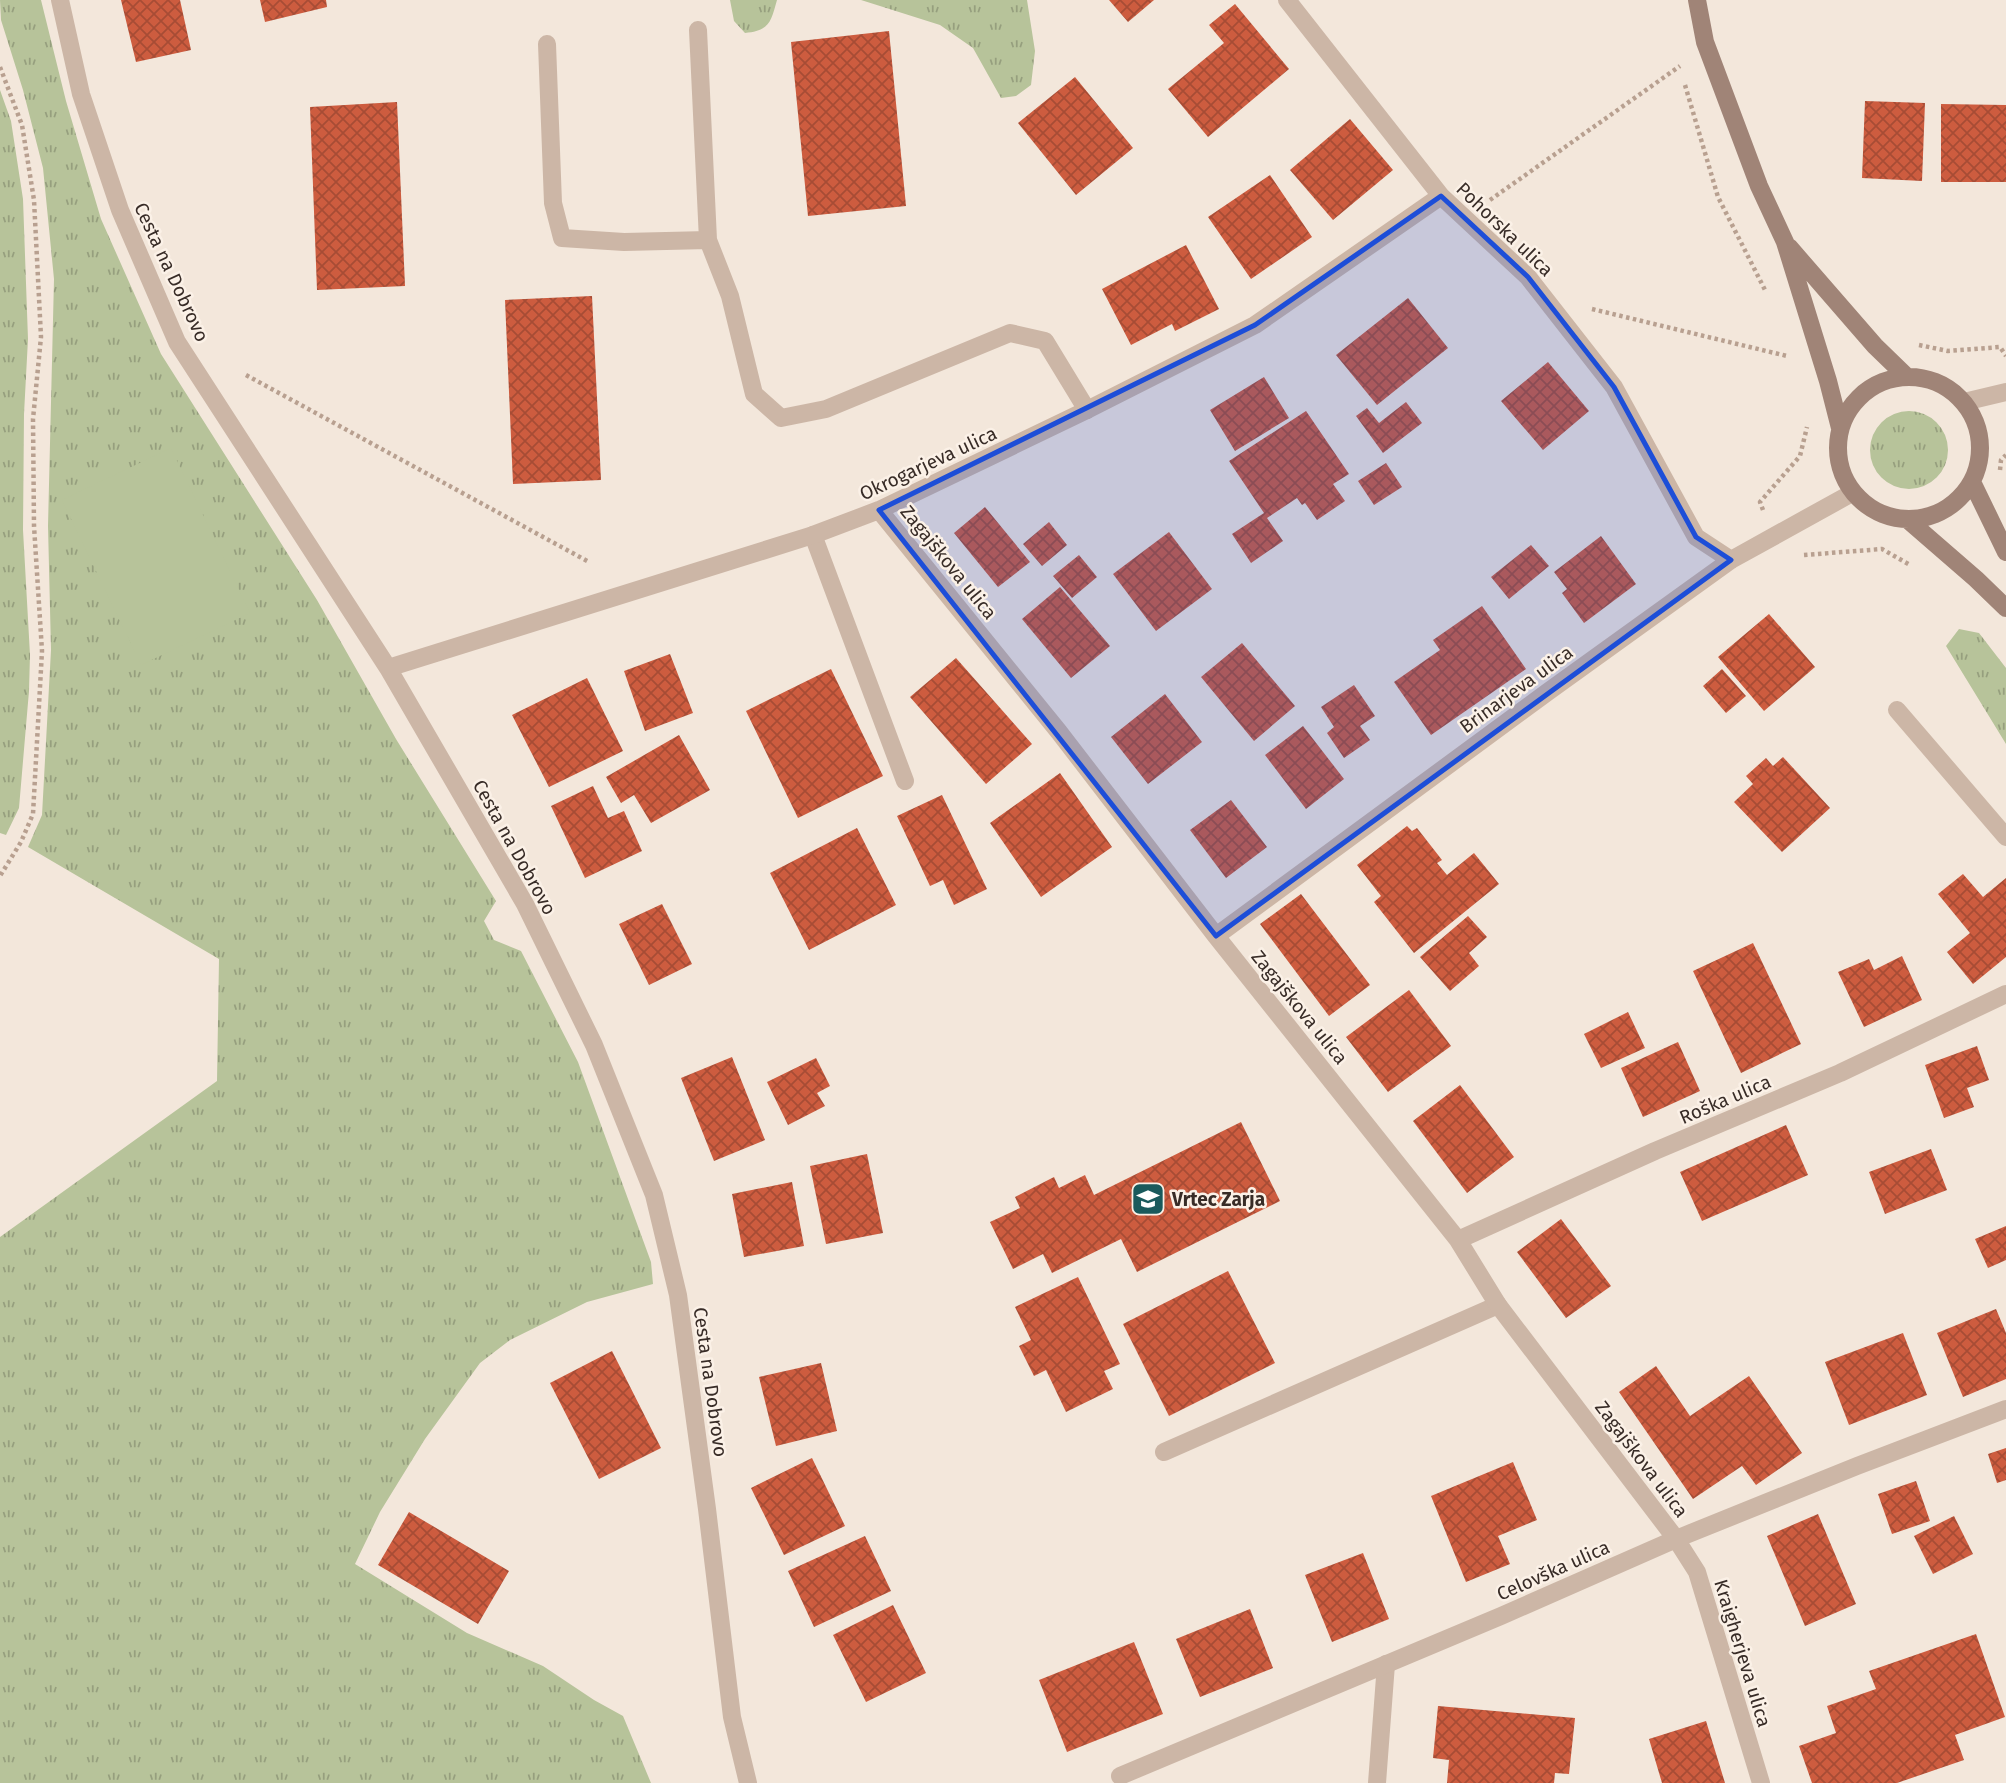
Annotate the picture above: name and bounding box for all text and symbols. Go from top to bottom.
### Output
street label: Pohorska ulica [1451,177,1558,281]
street label: Cesta na Dobrovo [129,199,214,345]
street label: Okrogarjeva ulica [856,422,1001,505]
street label: Zagajškova ulica [896,501,1002,624]
street label: Brinarjeva ulica [1455,641,1577,738]
street label: Cesta na Dobrovo [468,776,561,919]
street label: Zagajškova ulica [1247,946,1353,1069]
street label: Roška ulica [1676,1070,1774,1129]
school or university icon: Vrtec Zarja [1129,1180,1167,1218]
place label: Vrtec Zarja [1171,1188,1265,1211]
street label: Cesta na Dobrovo [689,1306,732,1458]
street label: Zagajškova ulica [1590,1397,1693,1522]
street label: Celovška ulica [1493,1535,1613,1606]
street label: Kraigherjeva ulica [1709,1576,1776,1730]

